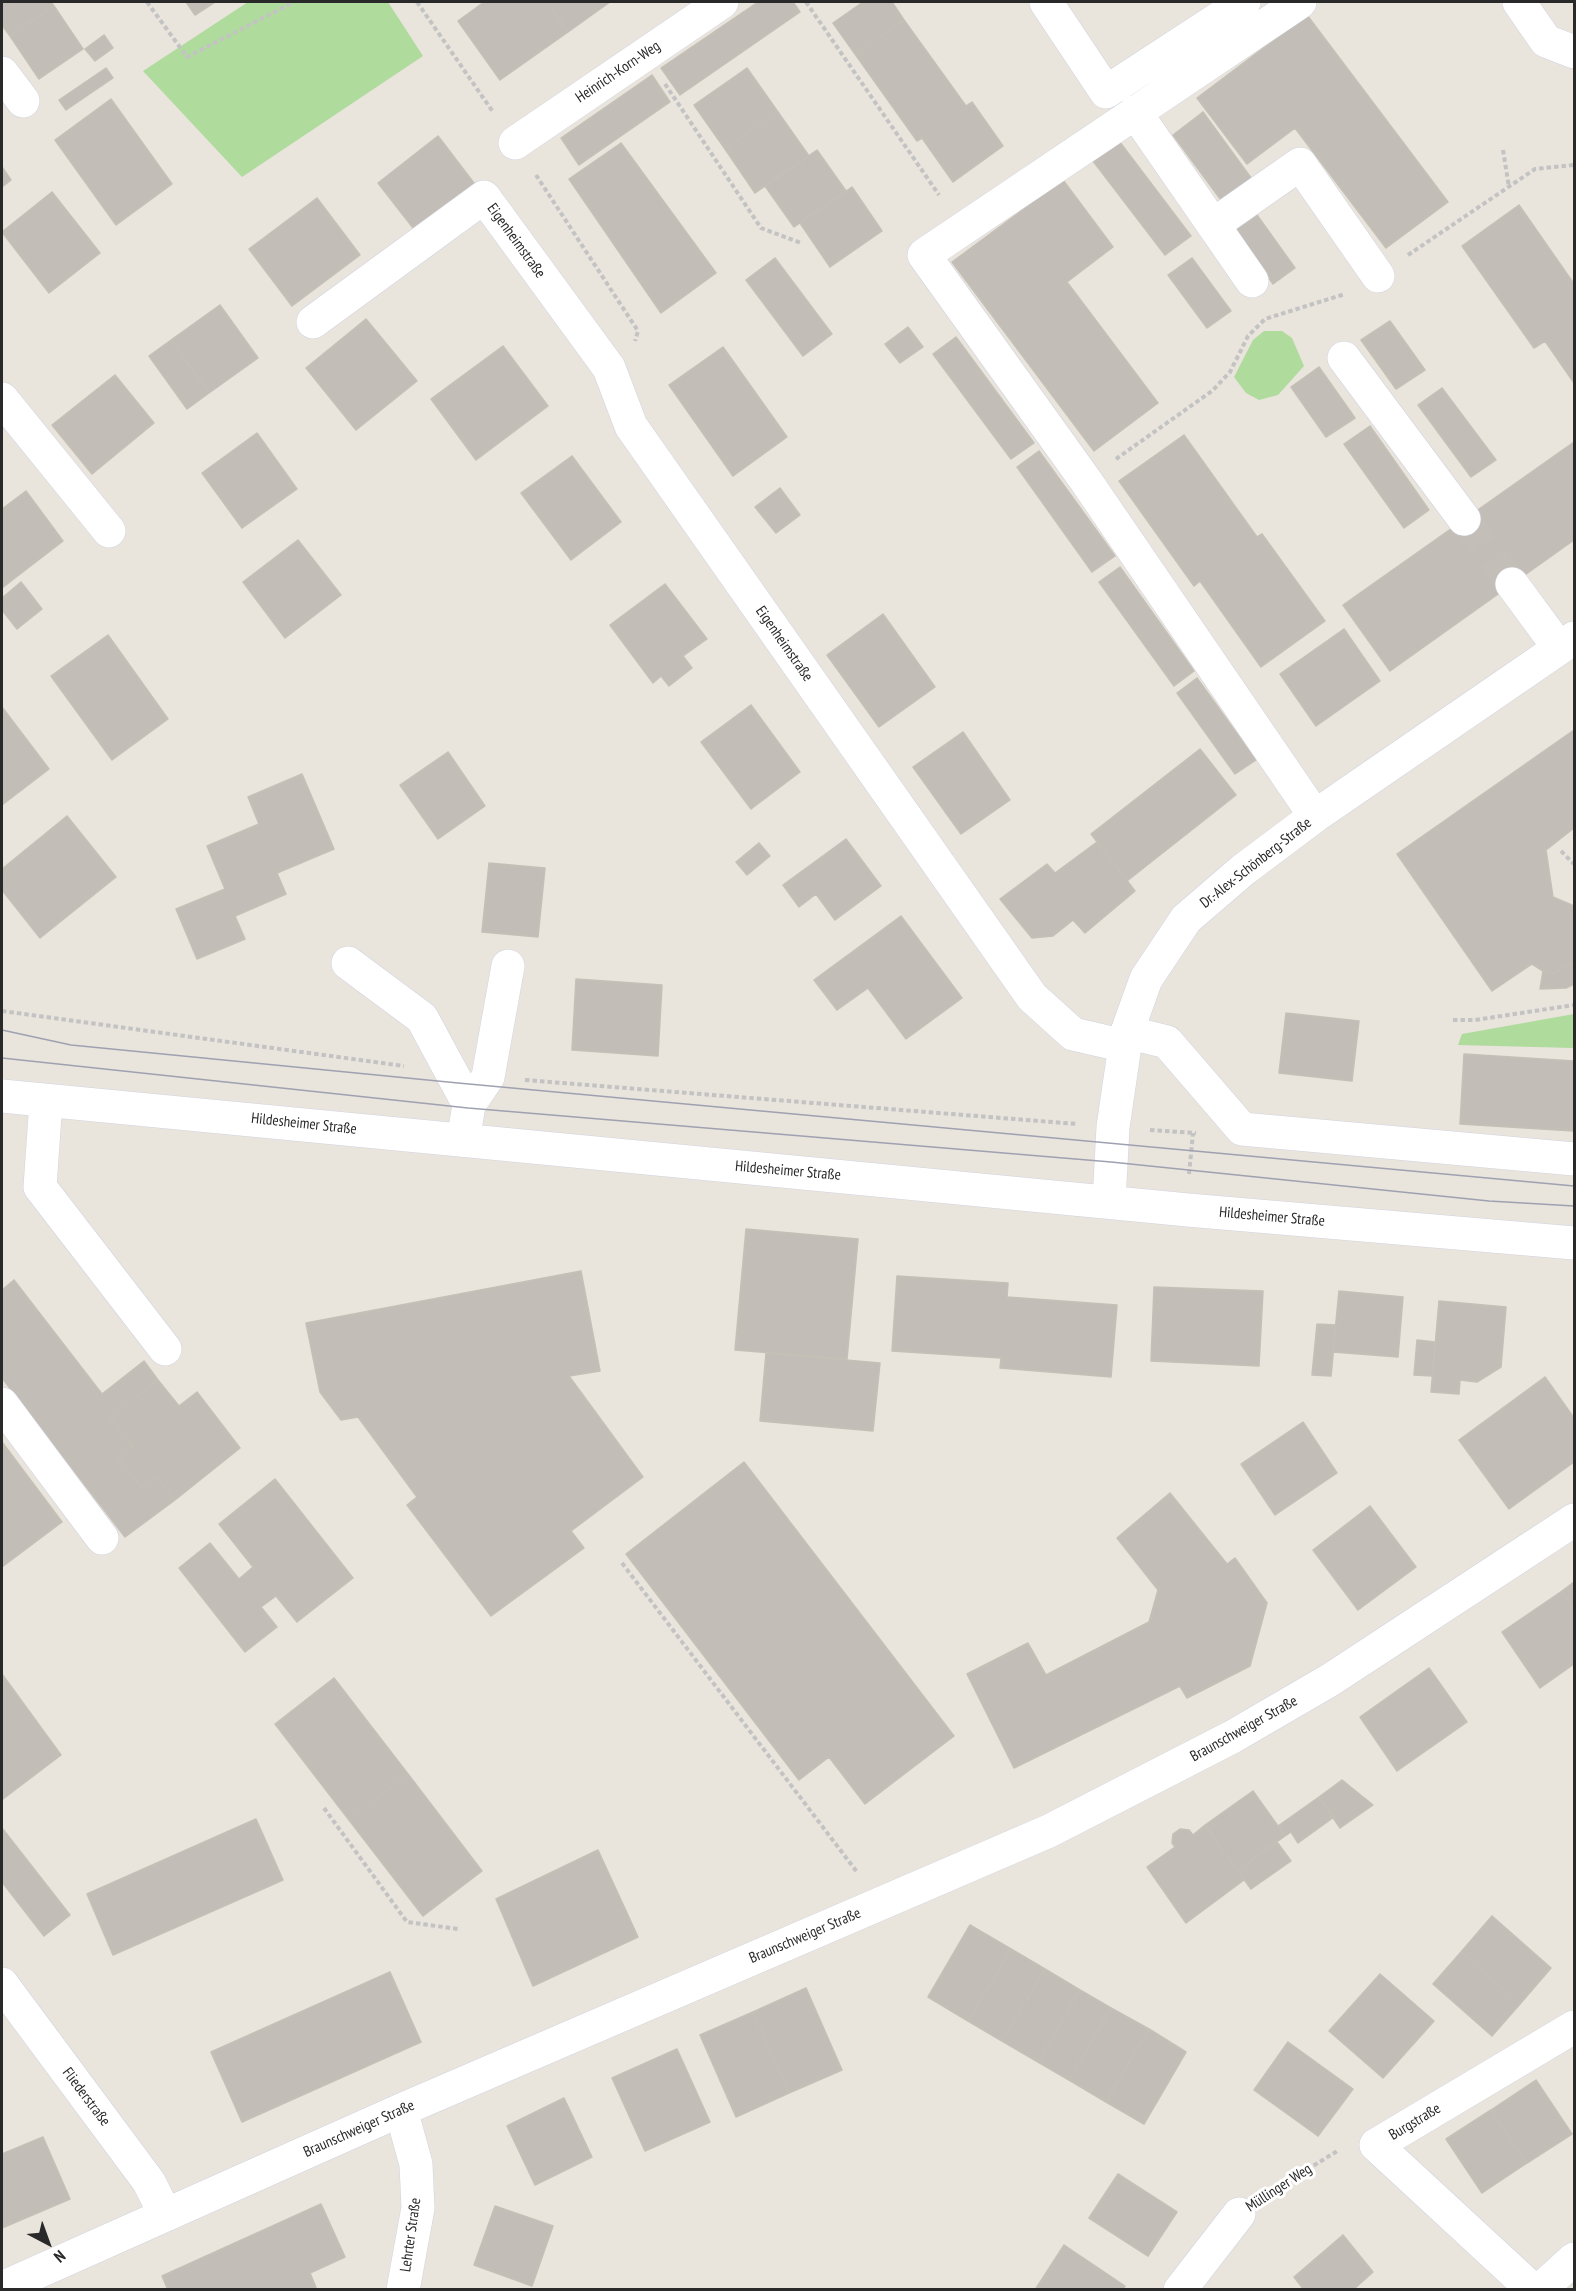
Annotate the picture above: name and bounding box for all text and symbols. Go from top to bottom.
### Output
street label: Heinrich-Korn-Weg [572,37,664,107]
street label: Eigenheimstraße [483,200,549,282]
street label: Eigenheimstraße [752,603,816,685]
street label: Dr.-Alex-Schönberg-Straße [1197,814,1315,912]
street label: Hildesheimer Straße [250,1110,358,1138]
street label: Hildesheimer Straße [734,1157,842,1185]
street label: Hildesheimer Straße [1218,1203,1326,1231]
street label: Braunschweiger Straße [1187,1692,1301,1766]
street label: Braunschweiger Straße [746,1904,864,1968]
street label: Fliederstraße [58,2064,114,2130]
street label: Braunschweiger Straße [301,2096,417,2162]
street label: Burgstraße [1386,2100,1444,2144]
street label: Müllinger Weg [1243,2160,1315,2216]
street label: Lehrter Straße [397,2197,425,2273]
north arrow [18,2213,78,2273]
text: N [50,2246,70,2267]

